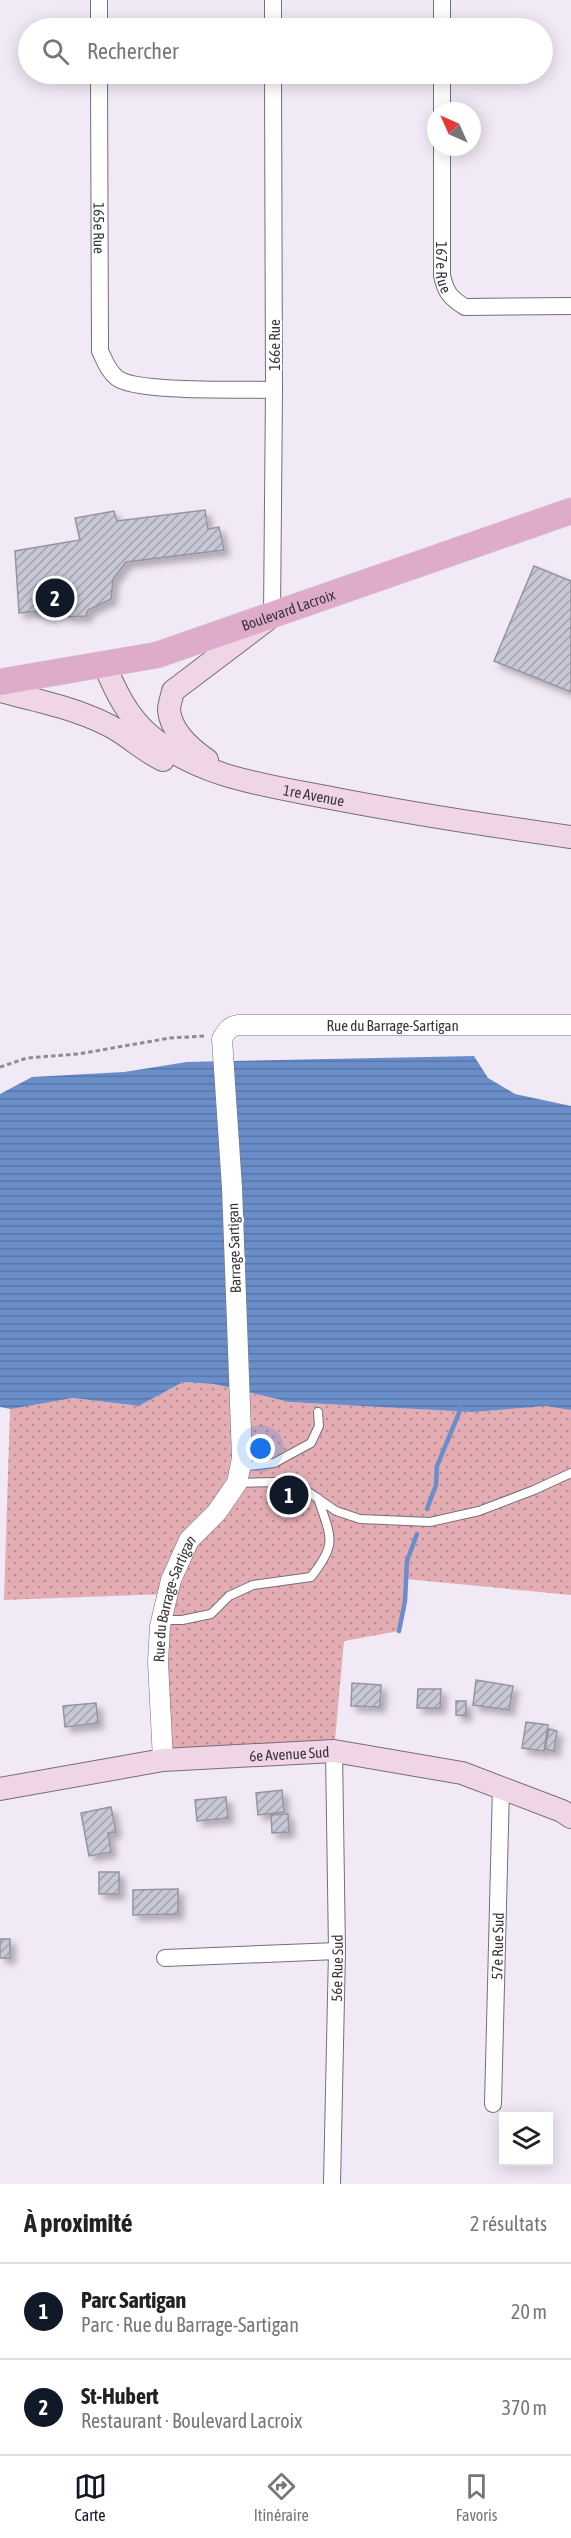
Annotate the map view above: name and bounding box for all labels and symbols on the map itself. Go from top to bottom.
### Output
north arrow [427,102,481,156]
street label: 165e Rue [91,202,108,254]
street label: 167e Rue [434,241,455,296]
street label: 166e Rue [266,319,283,371]
pin: 2 [36,576,74,620]
street label: Boulevard Lacroix [239,585,337,634]
street label: 1re Avenue [282,781,346,809]
street label: Rue du Barrage-Sartigan [327,1017,459,1034]
street label: Barrage Sartigan [224,1203,244,1293]
your location [246,1434,275,1463]
pin: 1 [270,1472,308,1518]
street label: Rue du Barrage-Sartigan [149,1531,198,1663]
street label: 6e Avenue Sud [249,1743,330,1764]
street label: 57e Rue Sud [488,1912,506,1980]
street label: 56e Rue Sud [327,1934,346,2002]

